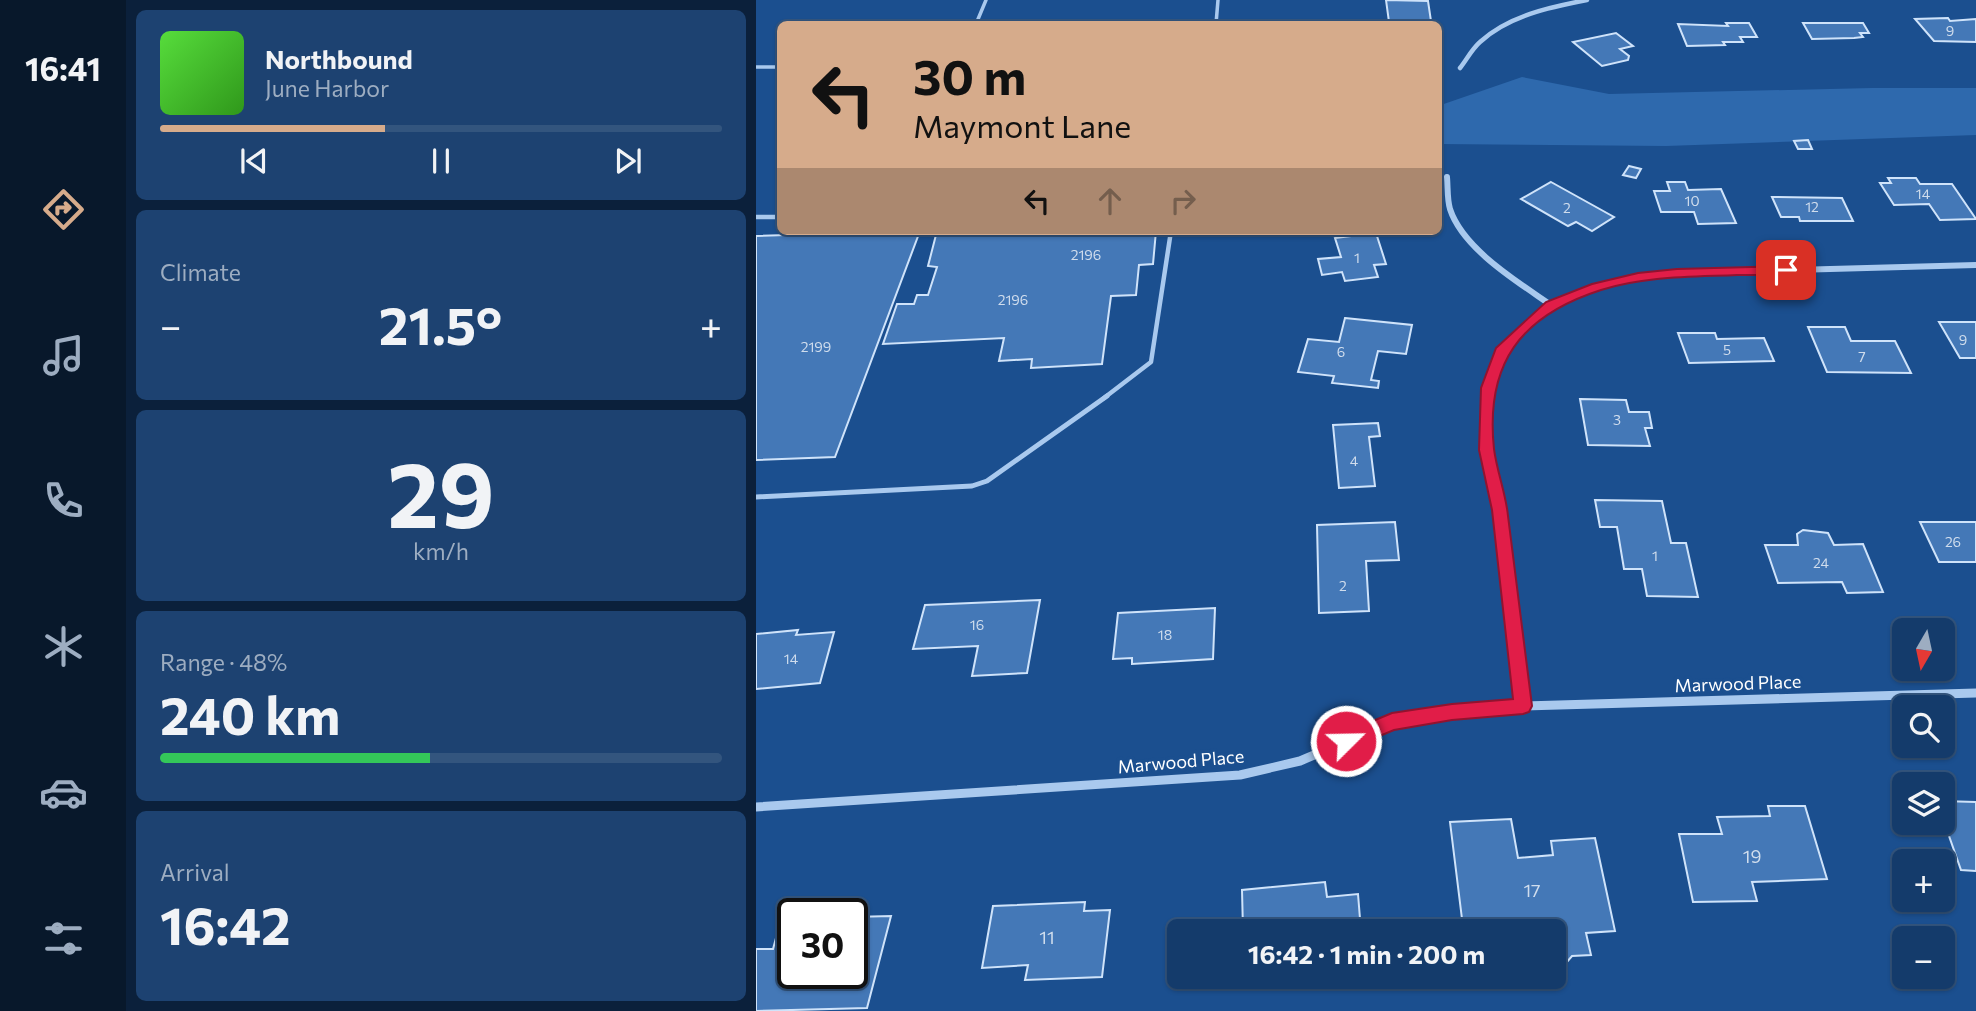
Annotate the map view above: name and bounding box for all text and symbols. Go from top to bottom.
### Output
house number: 9 [1946,22,1954,39]
text: Northbound [265,43,413,74]
text: 30 m [913,45,1026,105]
text: 16:41 [25,48,101,88]
icon: left [798,49,889,140]
text: June Harbor [265,74,389,102]
text: Maymont Lane [913,105,1131,145]
icon: previous [235,142,273,180]
icon: pause [422,142,460,180]
icon: next [609,142,647,180]
icon: left [1018,182,1056,220]
icon: ahead [1091,182,1129,220]
icon: right [1164,182,1202,220]
icon: directions [39,185,88,234]
house number: 14 [1916,185,1931,202]
house number: 10 [1684,192,1700,209]
house number: 12 [1805,198,1819,215]
house number: 2 [1563,199,1571,216]
pin [1756,240,1816,300]
house number: 2196 [1071,246,1101,263]
house number: 1 [1354,249,1360,266]
icon: arrive [1767,251,1805,289]
text: Climate [160,258,241,286]
house number: 2196 [998,291,1028,308]
text: 21.5° [379,292,502,356]
text: − [160,301,182,348]
text: + [700,301,722,348]
icon: music [39,331,88,380]
house number: 9 [1959,331,1967,348]
house number: 2199 [801,338,831,355]
house number: 5 [1723,341,1731,358]
house number: 6 [1337,343,1345,360]
house number: 7 [1858,348,1866,365]
house number: 3 [1613,411,1621,428]
text: 29 [387,435,495,547]
house number: 4 [1350,452,1359,469]
icon: phone [39,476,88,525]
house number: 26 [1945,533,1961,550]
text: km/h [413,537,469,565]
house number: 1 [1652,547,1658,564]
house number: 24 [1813,554,1830,571]
house number: 2 [1339,577,1347,594]
house number: 16 [970,616,984,633]
north arrow [1892,618,1955,681]
map controls [1892,618,1955,989]
icon: climate [39,622,88,671]
house number: 18 [1158,626,1172,643]
text: Range · 48% [160,648,287,676]
house number: 14 [784,650,799,667]
street label: Marwood Place [1674,670,1802,696]
text: 240 km [160,682,340,746]
button: search [1892,695,1955,758]
position arrow [1309,704,1383,778]
street label: Marwood Place [1117,745,1245,777]
icon: car [39,768,88,817]
button: layers [1892,772,1955,835]
house number: 19 [1743,845,1761,867]
button: + [1892,849,1955,912]
text: Arrival [160,858,230,886]
house number: 17 [1523,879,1541,901]
text: 16:42 [160,892,290,956]
speed limit sign: 30 [777,898,868,989]
icon: filters [39,914,88,963]
house number: 11 [1039,926,1055,948]
button: − [1892,926,1955,989]
text: 16:42 · 1 min · 200 m [1248,938,1485,969]

